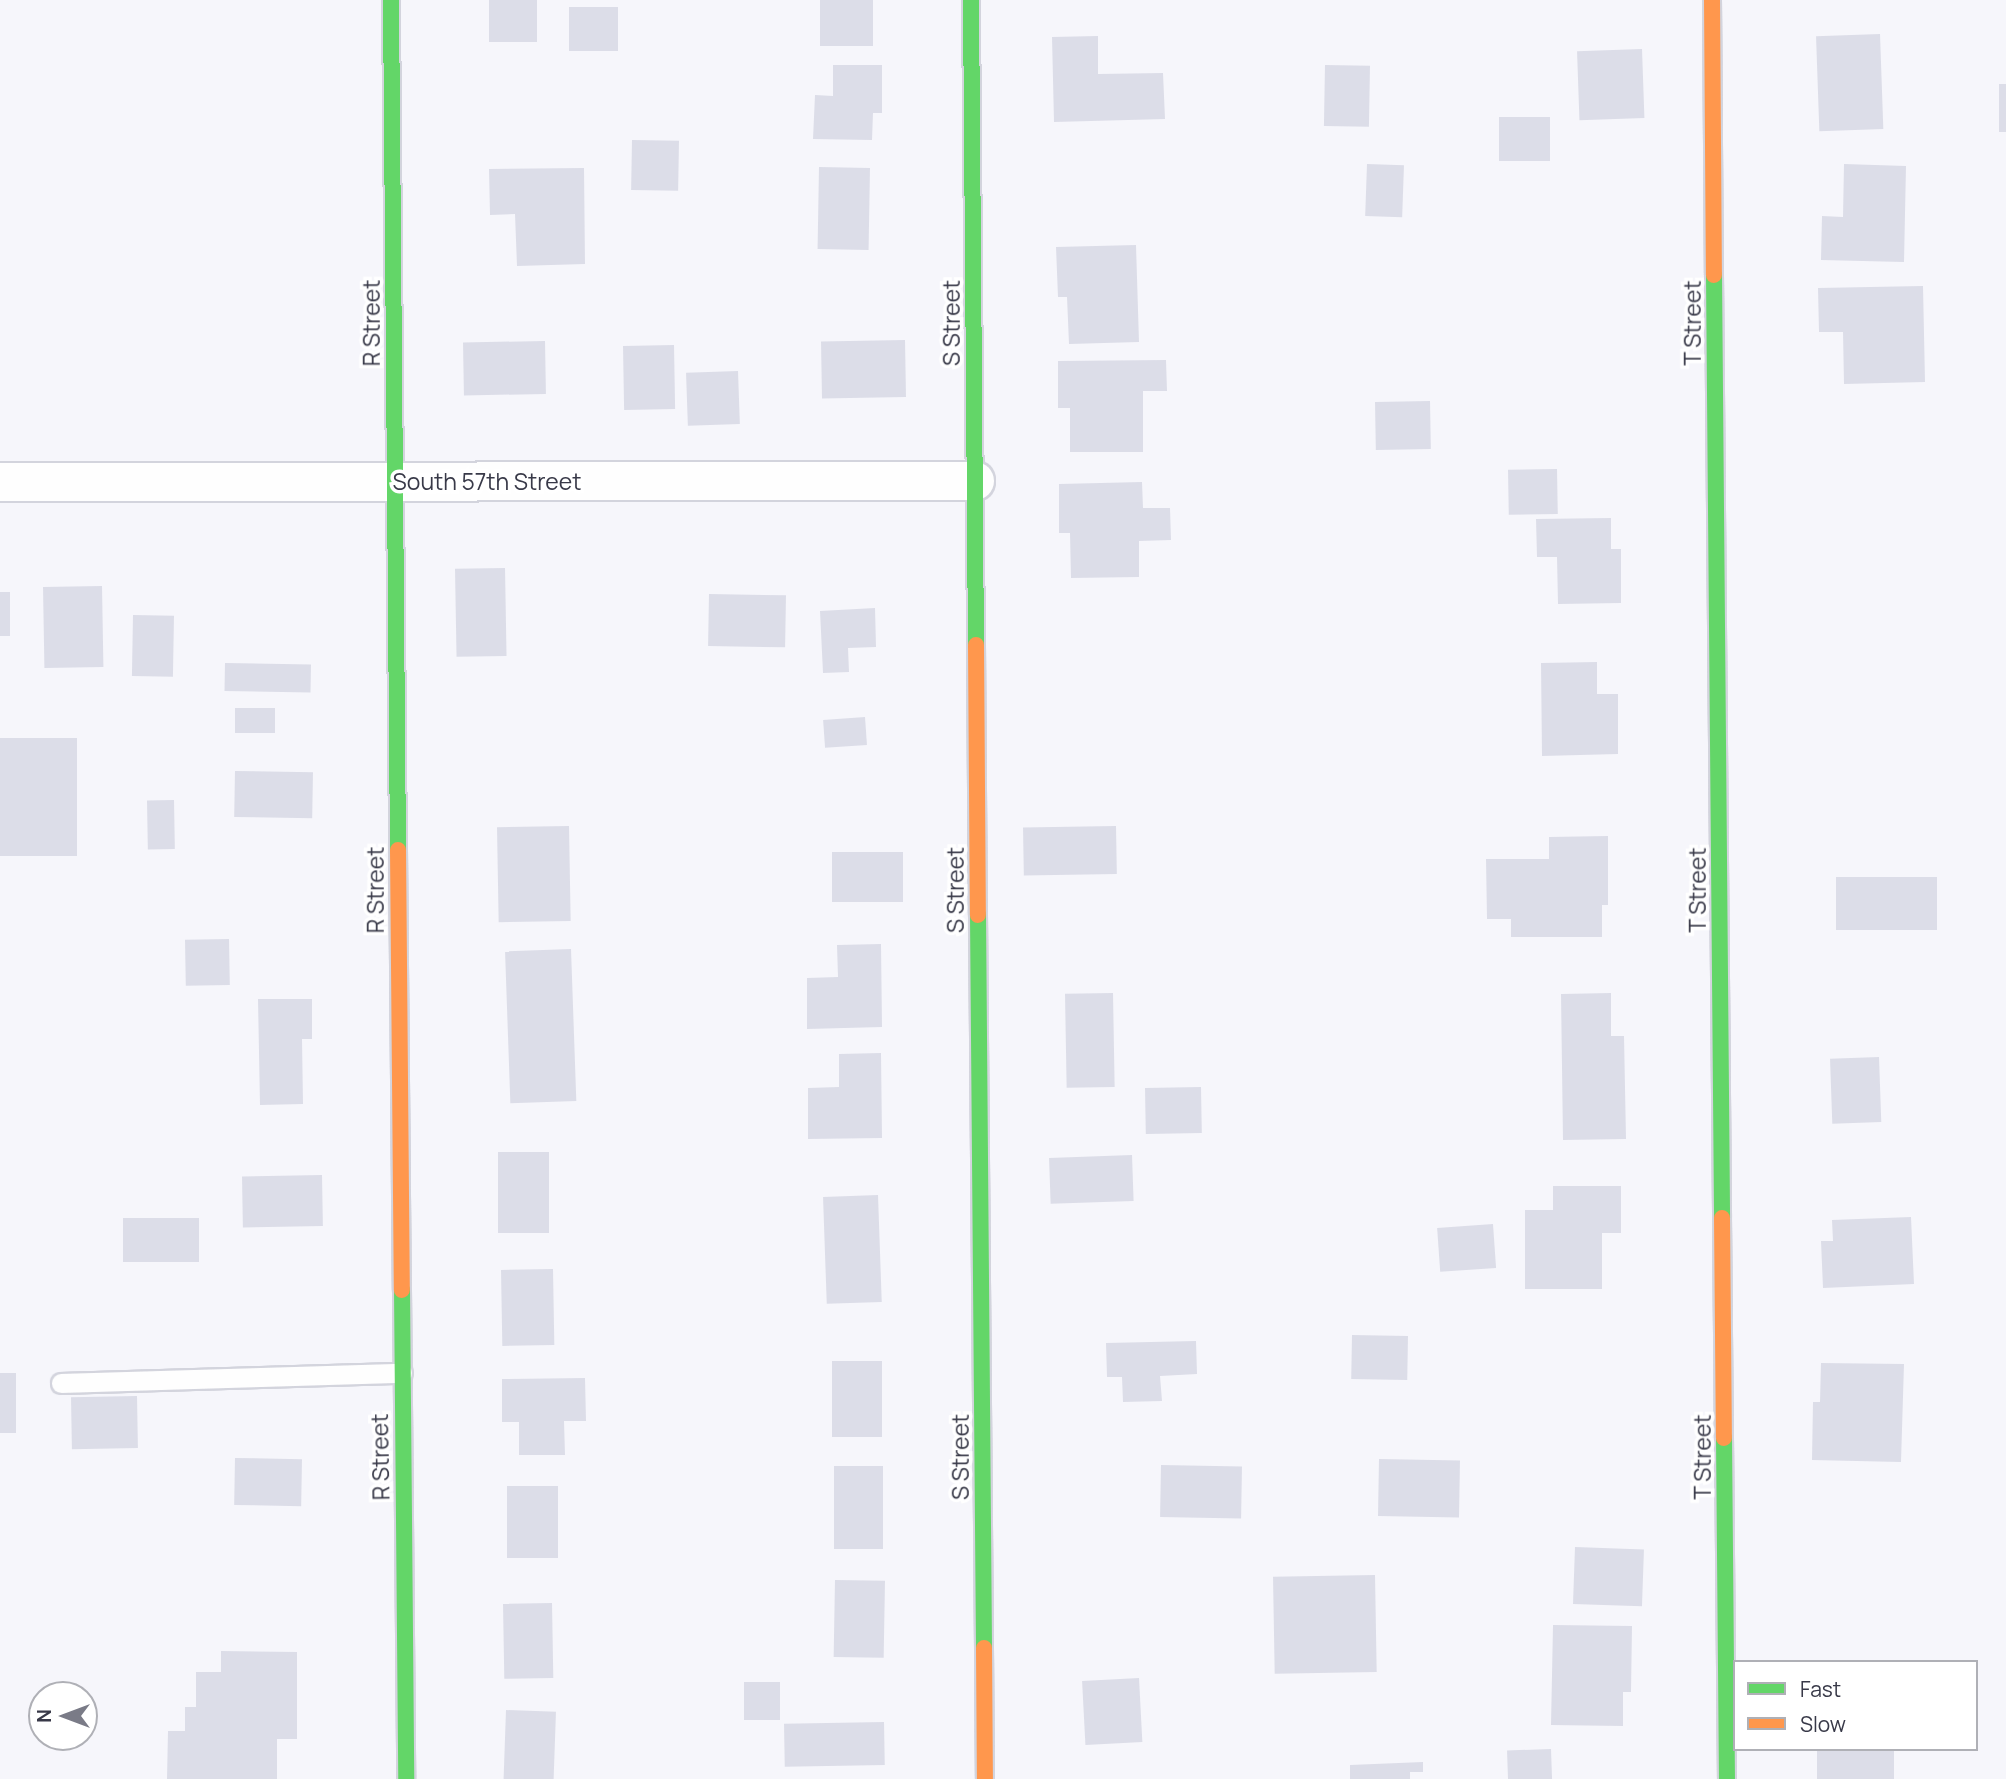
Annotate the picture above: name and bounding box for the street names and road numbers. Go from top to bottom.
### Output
street label: R Street [357,280,385,366]
street label: S Street [937,280,965,366]
street label: T Street [1678,280,1706,366]
street label: South 57th Street [393,467,581,495]
street label: R Street [361,847,389,933]
street label: S Street [941,847,969,933]
street label: T Street [1683,847,1711,933]
street label: R Street [365,1413,395,1501]
street label: S Street [946,1414,974,1500]
street label: T Street [1688,1414,1716,1500]

